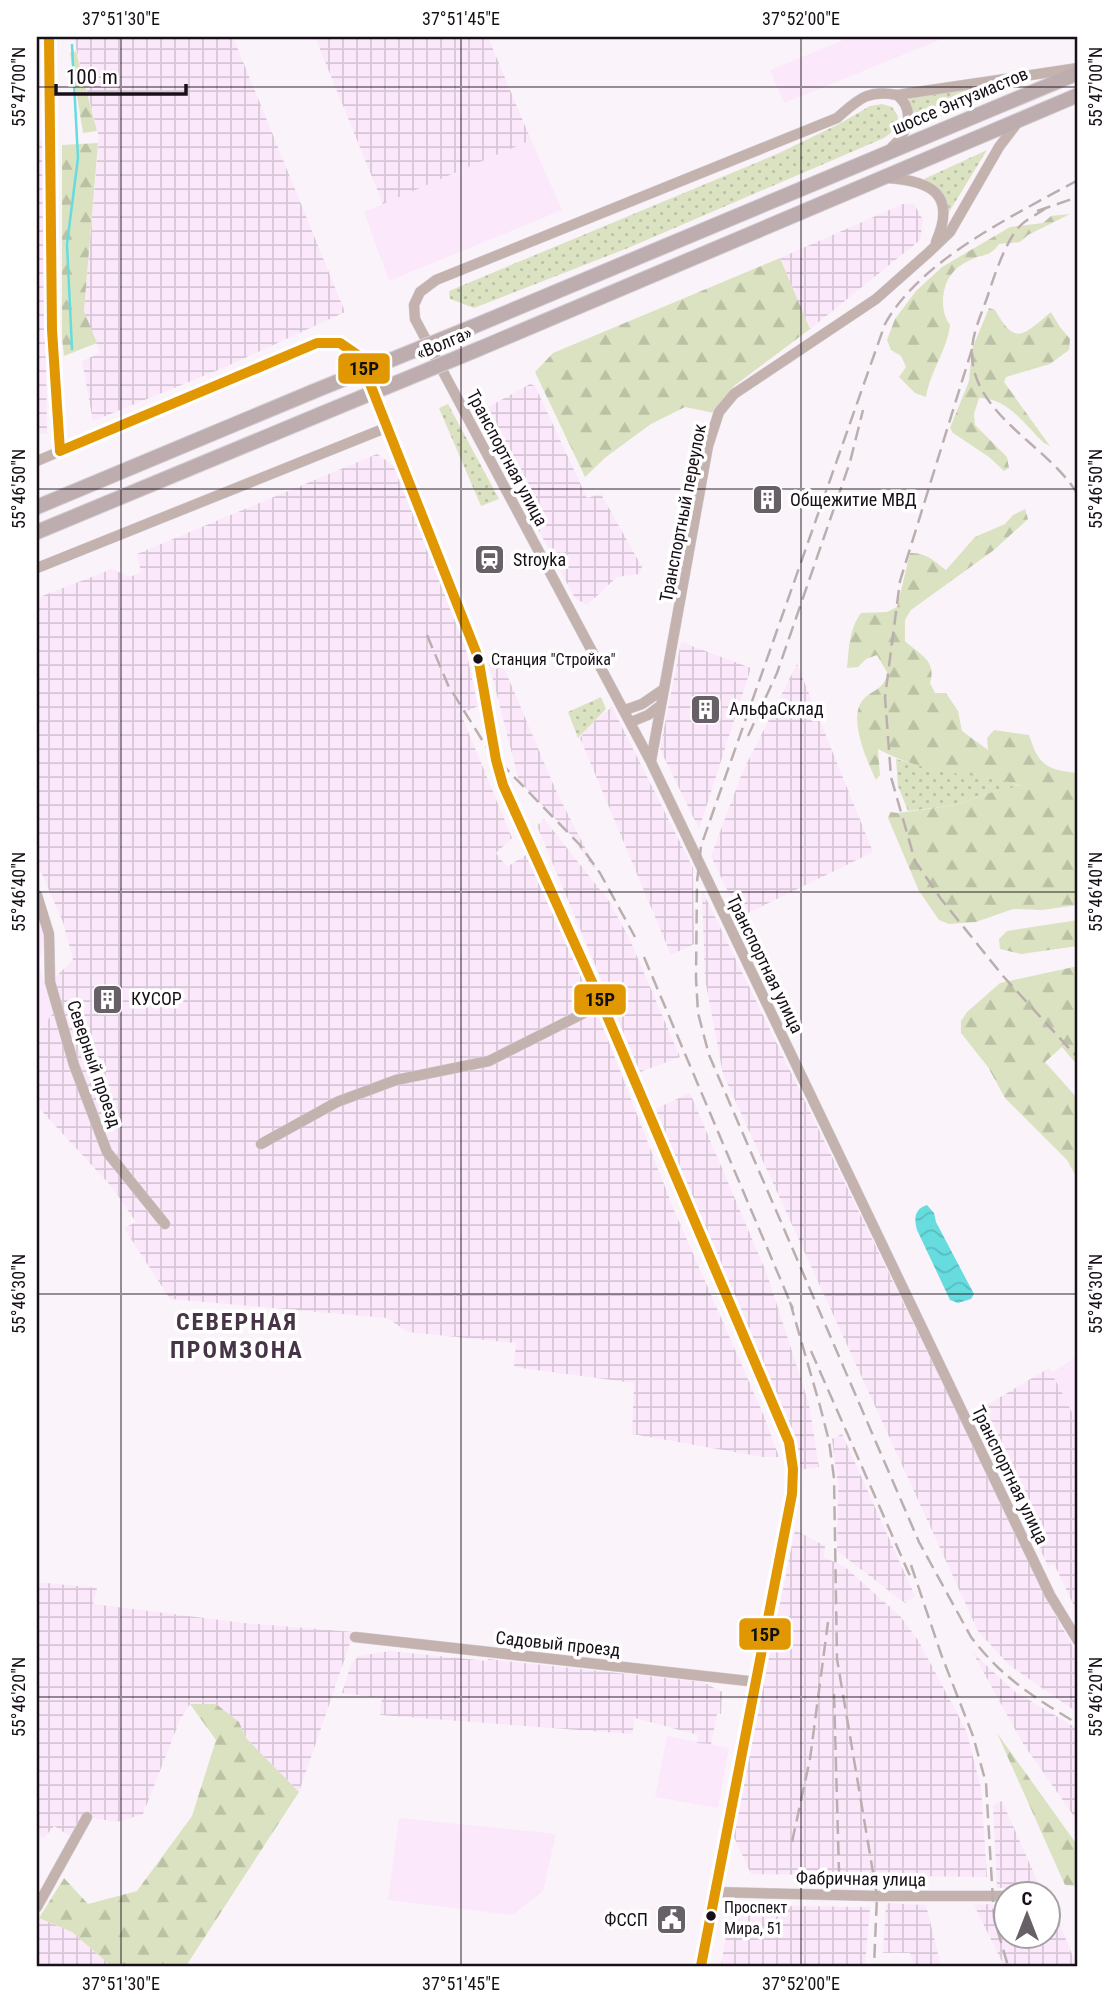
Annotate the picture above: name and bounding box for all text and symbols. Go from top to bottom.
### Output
text: 37°51'30"E [82,8,160,29]
text: 37°51'45"E [422,8,500,29]
text: 37°52'00"E [762,8,840,29]
text: 55°47'00"N [8,47,29,127]
text: 55°47'00"N [1085,47,1106,127]
scale bar [56,52,186,96]
street label: шоссе Энтузиастов [889,62,1031,139]
text: 100 m [66,65,118,89]
street label: «Волга» [413,321,475,364]
line badge: 15Р [337,352,391,385]
text: 15Р [349,357,379,380]
street label: Транспортная улица [463,386,552,530]
street label: Транспортный переулок [655,422,710,604]
text: 55°46'50"N [8,449,29,529]
text: 55°46'50"N [1085,449,1106,529]
building icon: Общежитие МВД [750,483,784,517]
place label: Общежитие МВД [790,489,917,510]
station icon: Stroyka [473,543,507,577]
place label: Stroyka [513,549,566,570]
place label: Станция "Стройка" [491,650,616,669]
marker: Станция "Стройка" [471,652,485,666]
building icon: АльфаСклад [689,692,723,726]
place label: АльфаСклад [729,698,824,719]
text: 55°46'40"N [8,852,29,932]
text: 55°46'40"N [1085,852,1106,932]
street label: Транспортная улица [723,891,808,1036]
building icon: КУСОР [91,982,125,1016]
line badge: 15Р [573,983,627,1016]
place label: КУСОР [131,988,182,1009]
text: 15Р [585,988,615,1011]
street label: Северный проезд [63,998,126,1130]
text: 55°46'30"N [8,1254,29,1334]
text: 55°46'30"N [1085,1254,1106,1334]
district label: СЕВЕРНАЯ ПРОМЗОНА [170,1308,304,1364]
street label: Транспортная улица [968,1402,1053,1547]
line badge: 15Р [738,1617,792,1651]
text: 15Р [750,1623,780,1646]
street label: Садовый проезд [495,1627,622,1661]
text: 55°46'20"N [8,1657,29,1737]
text: 55°46'20"N [1085,1657,1106,1737]
street label: Фабричная улица [796,1867,926,1890]
north arrow [992,1881,1062,1951]
text: С [1022,1887,1033,1910]
place label: Проспект Мира, 51 [724,1898,788,1938]
public building icon: ФССП [654,1903,688,1937]
place label: ФССП [604,1909,648,1930]
marker: Проспект Мира, 51 [704,1909,718,1923]
text: 37°51'30"E [82,1973,160,1994]
text: 37°51'45"E [422,1973,500,1994]
text: 37°52'00"E [762,1973,840,1994]

